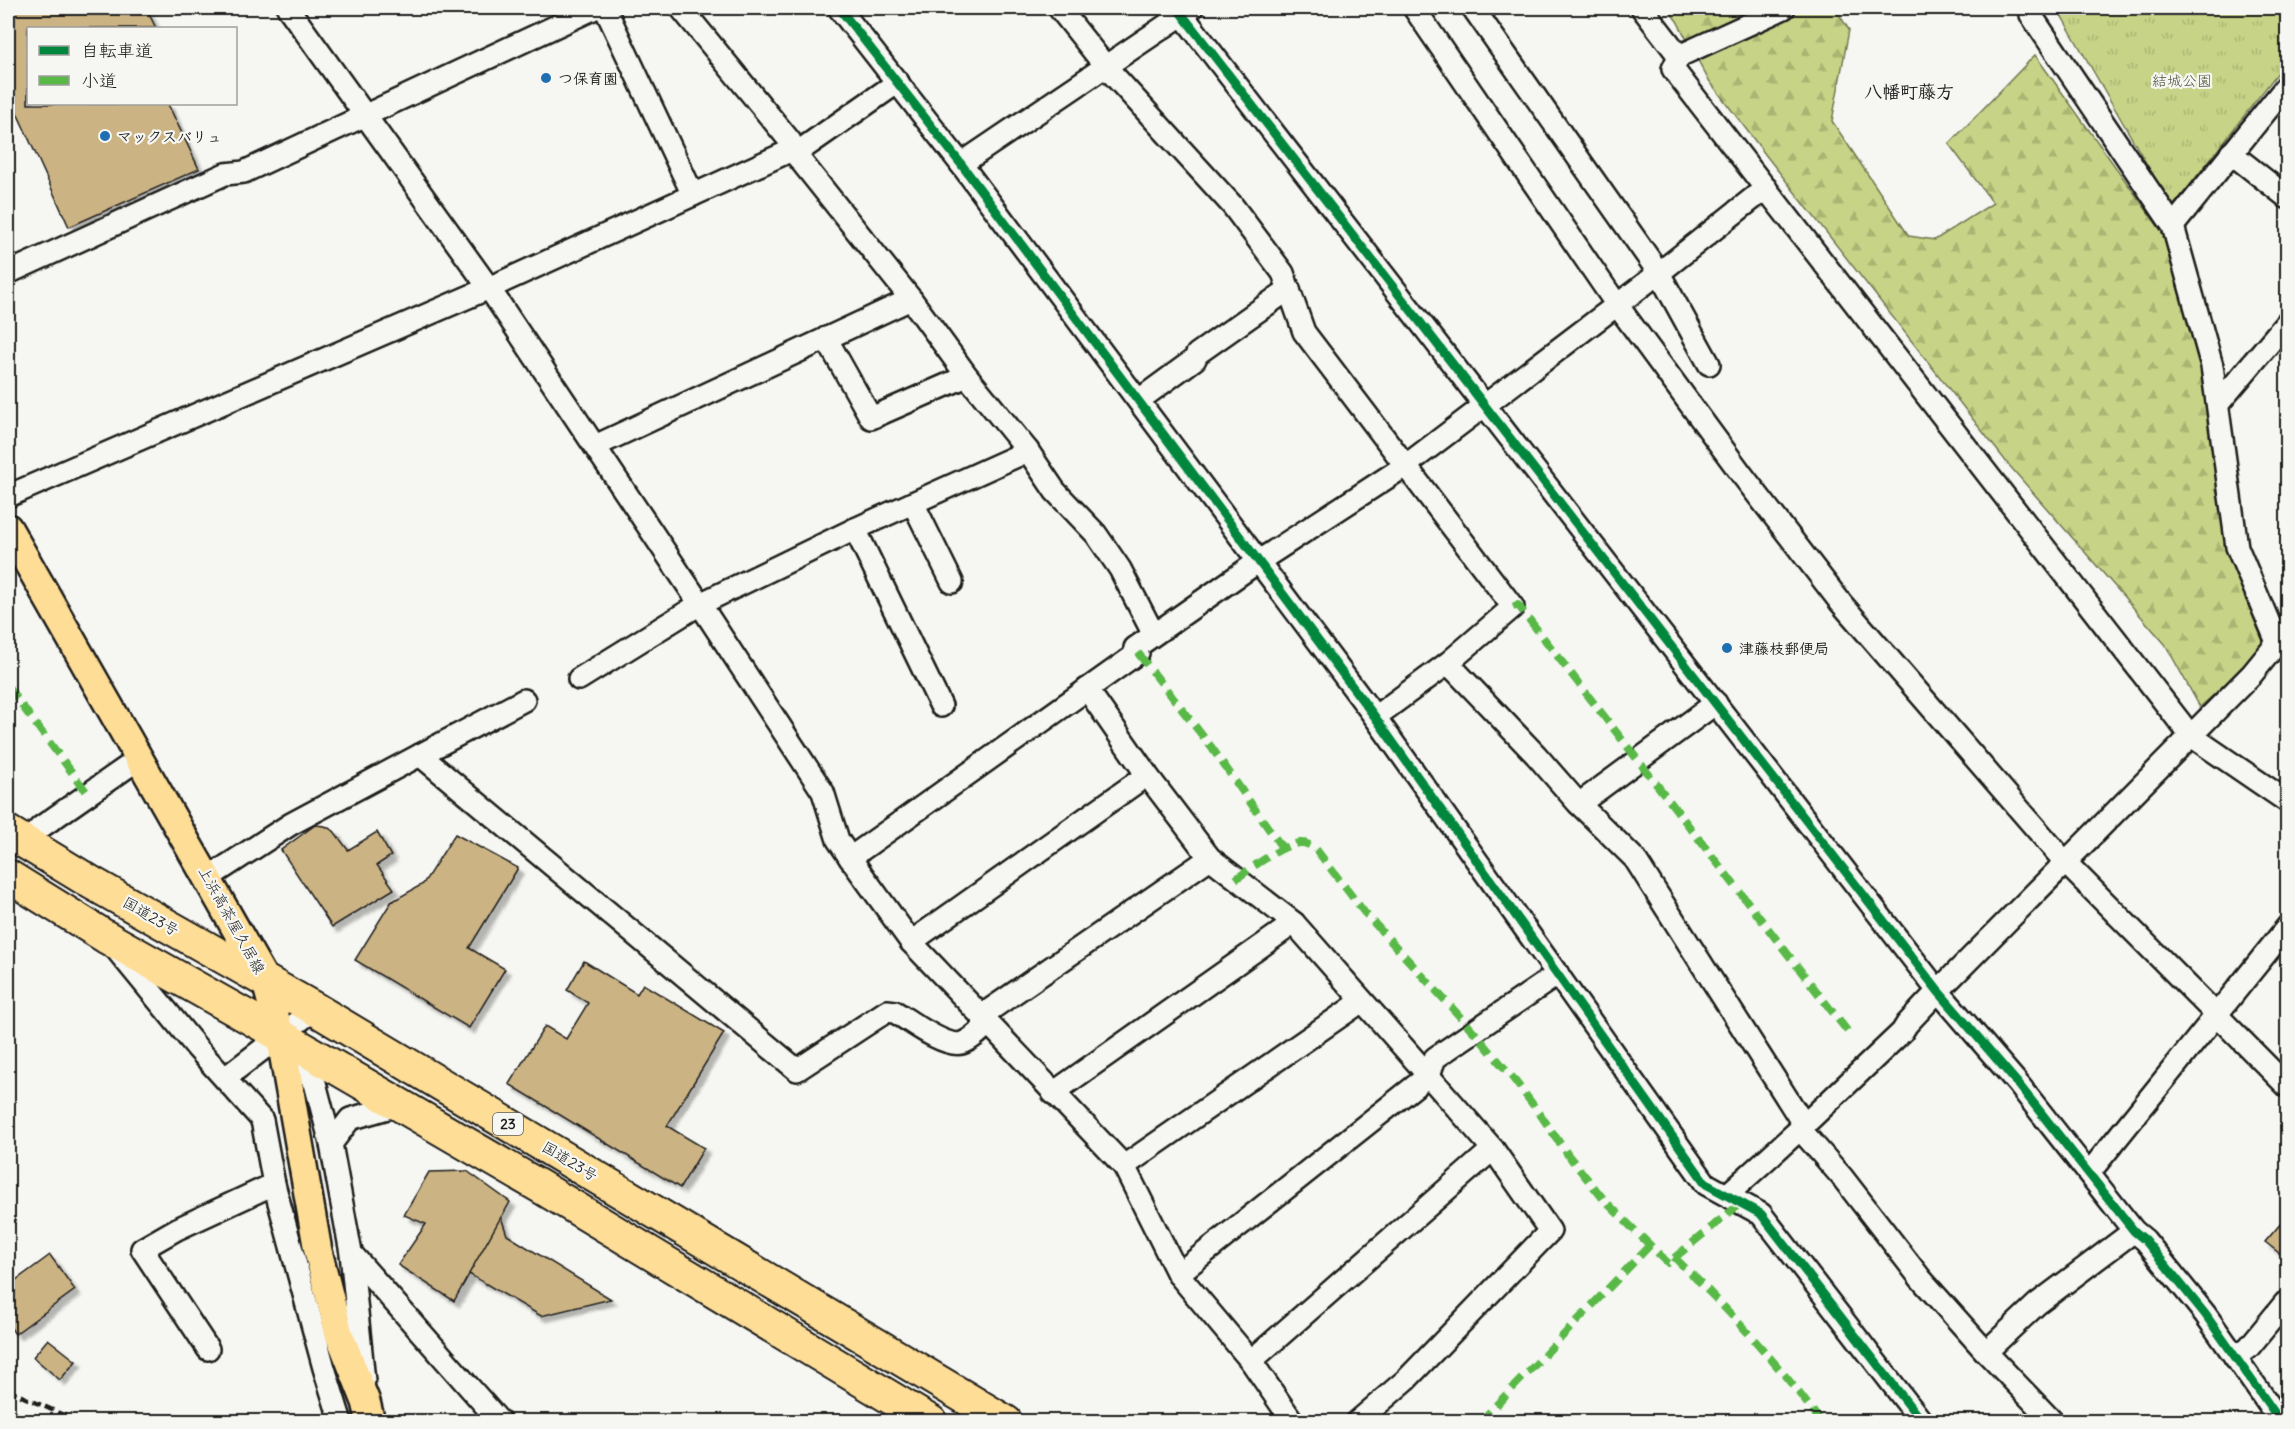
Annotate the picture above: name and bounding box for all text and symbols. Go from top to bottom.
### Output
legend [27,27,237,105]
text: 自転車道 [81,39,153,62]
text: 小道 [81,69,117,92]
place label: つ保育園 [558,69,618,88]
marker: つ保育園 [539,71,553,85]
park label: 結城公園 [2152,71,2212,90]
district label: 八幡町藤方 [1864,80,1954,103]
place label: マックスバリュ [117,127,222,146]
marker: マックスバリュ [98,129,112,143]
place label: 津藤枝郵便局 [1739,639,1829,658]
marker: 津藤枝郵便局 [1720,641,1734,655]
street label: 上浜高茶屋久居線 [195,863,269,977]
street label: 国道23号 [120,892,182,940]
road number: 23 [493,1113,523,1135]
street label: 国道23号 [539,1137,601,1185]

